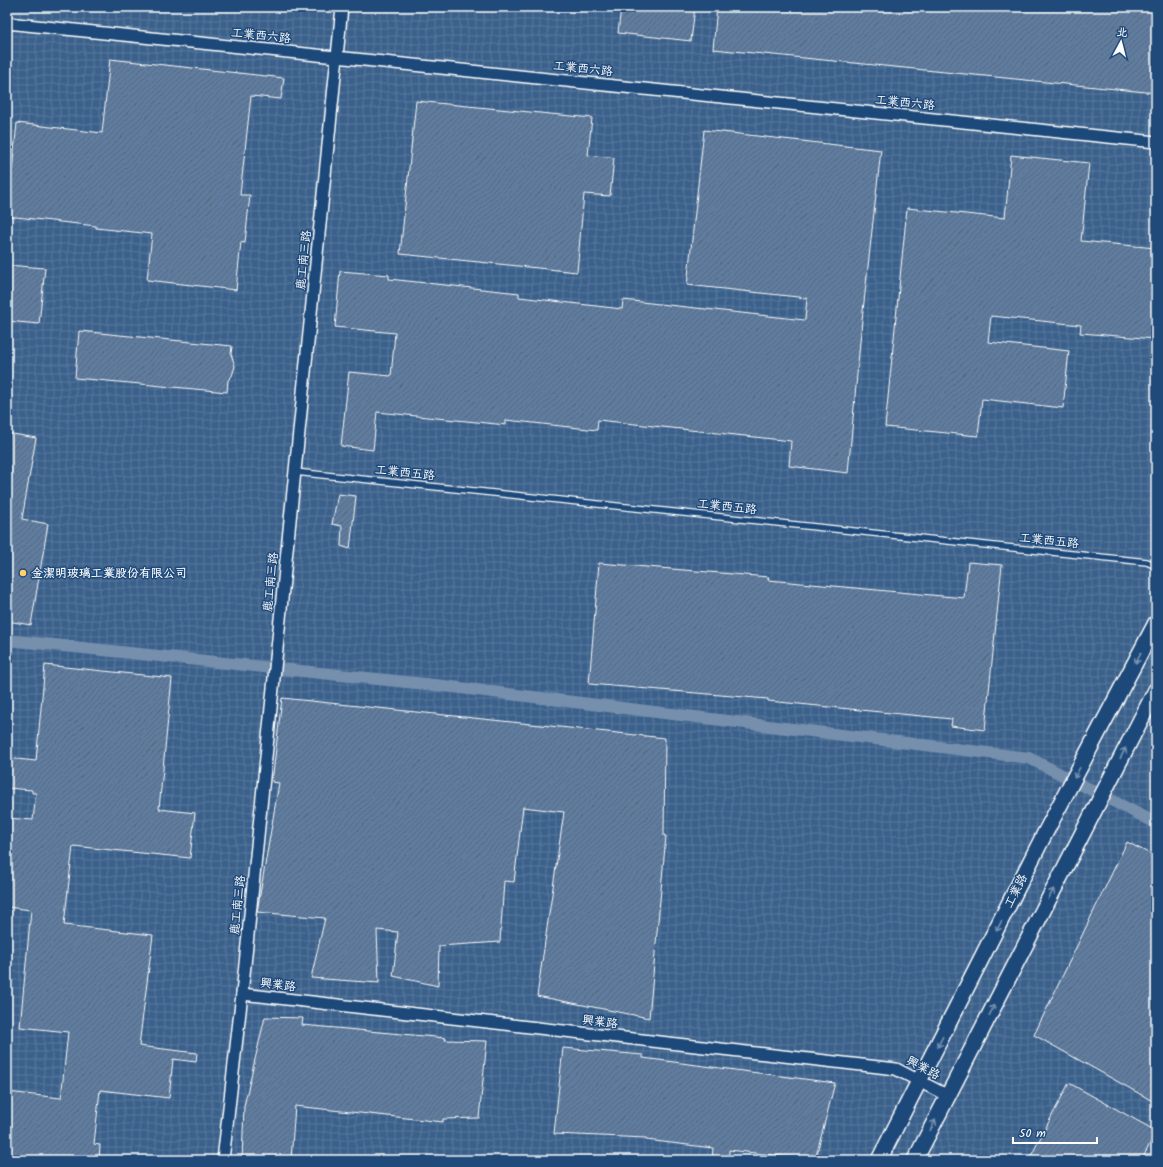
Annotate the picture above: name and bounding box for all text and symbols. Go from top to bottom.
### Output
north arrow [1101,22,1141,62]
street label: 工業西六路 [230,23,292,49]
text: 北 [1116,23,1129,43]
street label: 工業西六路 [552,56,614,82]
street label: 工業西六路 [874,90,936,116]
street label: 鹿工南三路 [291,229,317,291]
street label: 工業西五路 [374,460,436,486]
street label: 工業西五路 [696,494,758,520]
street label: 工業西五路 [1018,528,1080,554]
street label: 鹿工南三路 [258,551,284,613]
place label: 金潔明玻璃工業股份有限公司 [31,564,187,583]
marker: 金潔明玻璃工業股份有限公司 [18,568,28,578]
one-way arrow [1134,652,1141,664]
one-way arrow [1120,748,1128,760]
one-way arrow [1073,767,1081,779]
street label: 工業路 [999,871,1033,911]
street label: 鹿工南三路 [225,874,251,936]
one-way arrow [1048,888,1056,900]
one-way arrow [994,920,1002,932]
street label: 興業路 [259,973,297,997]
one-way arrow [989,1004,996,1016]
street label: 興業路 [581,1010,619,1034]
one-way arrow [935,1036,943,1048]
street label: 興業路 [903,1051,943,1085]
scale bar [1013,1119,1097,1145]
one-way arrow [930,1120,937,1132]
text: 50 m [1019,1124,1046,1143]

